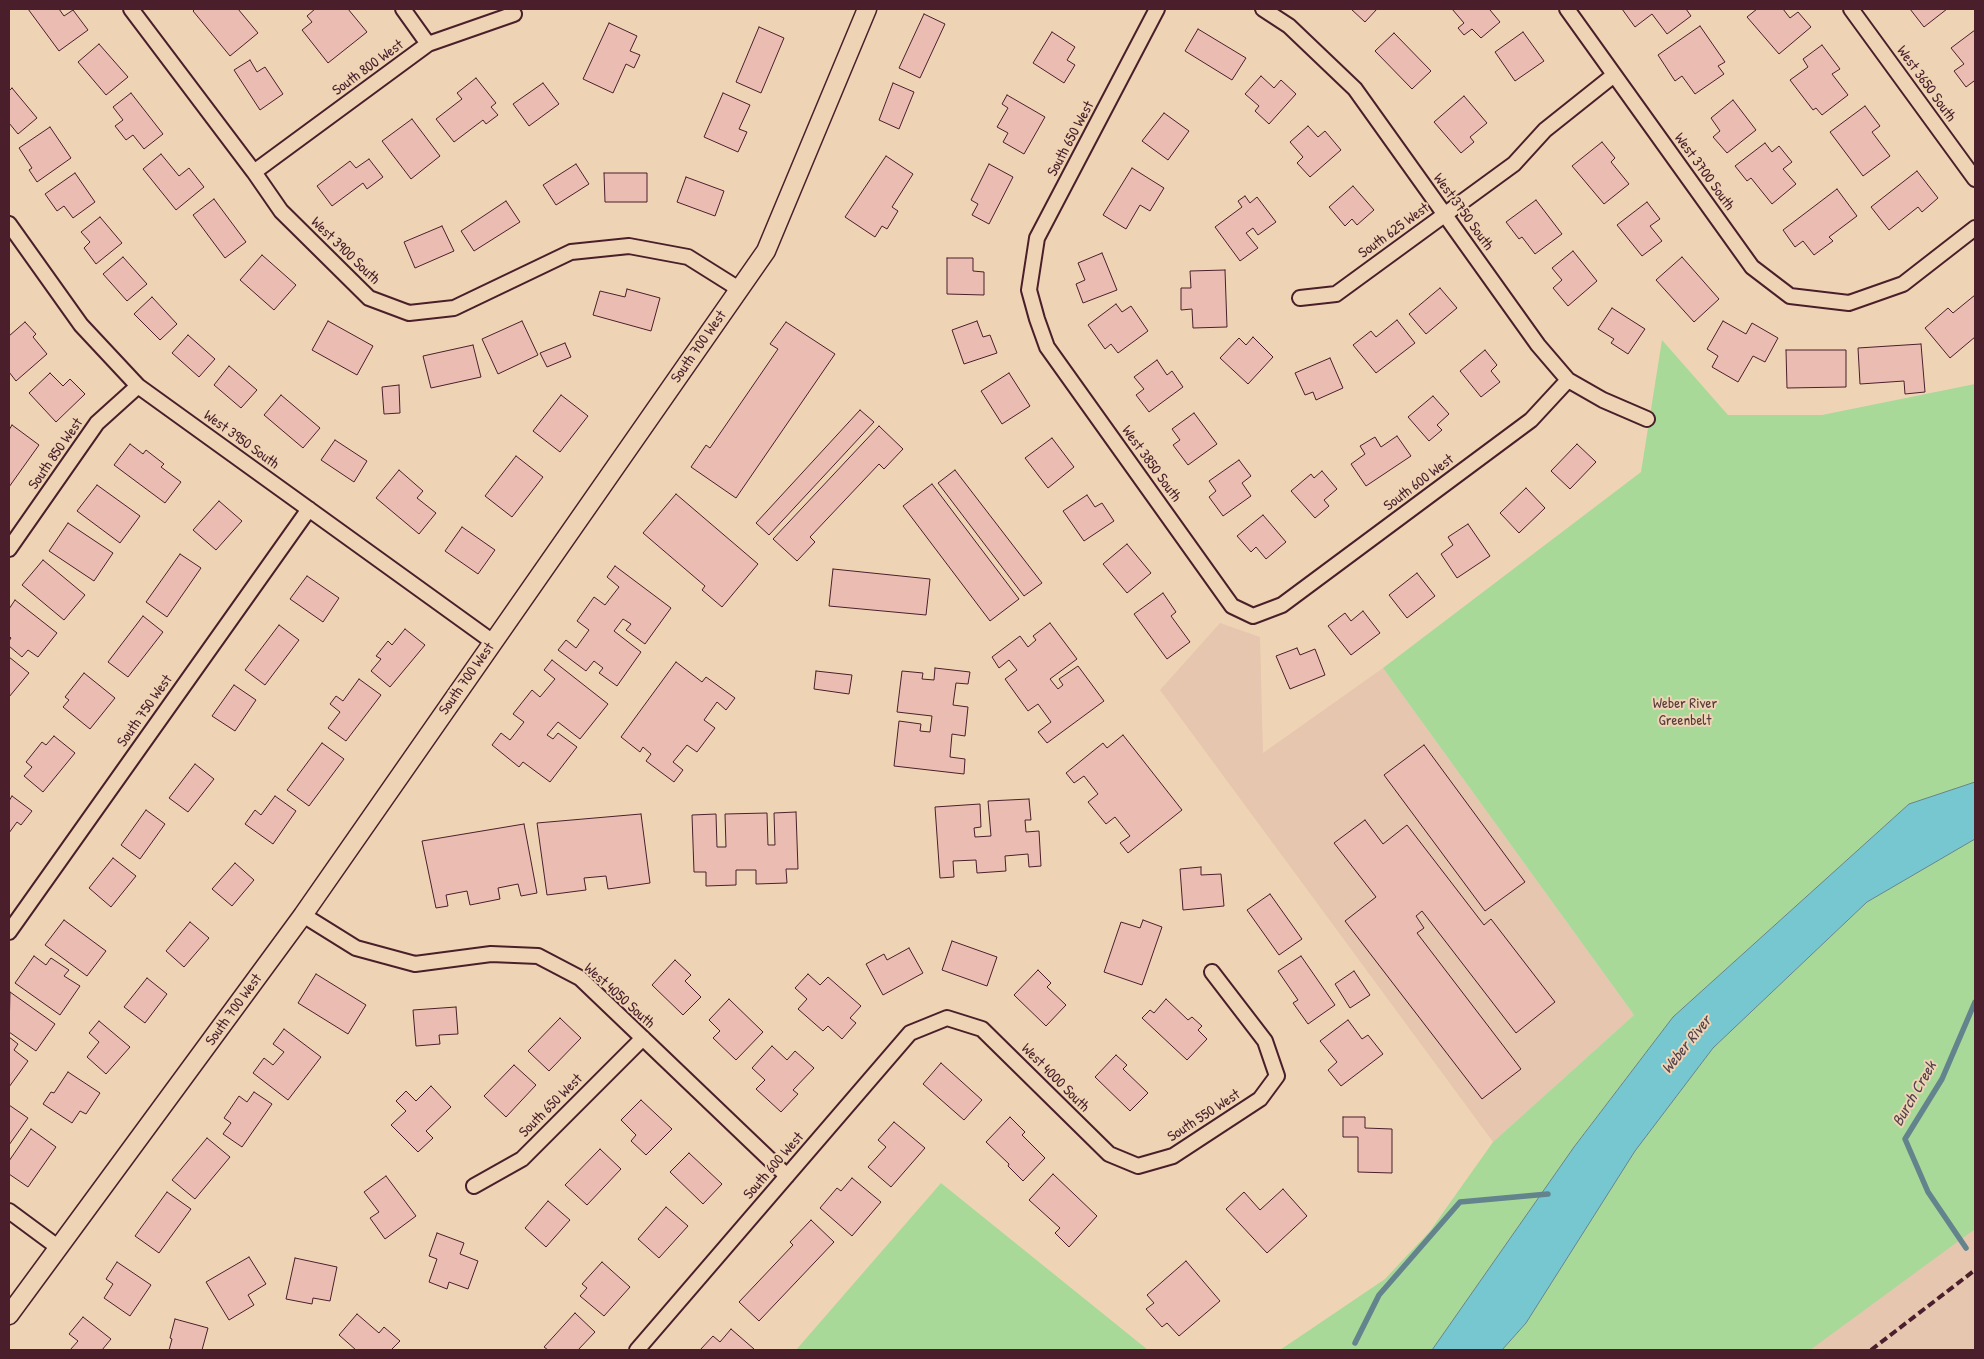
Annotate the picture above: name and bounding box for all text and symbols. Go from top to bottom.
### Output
street label: South 800 West [329,36,407,100]
street label: West 3650 South [1893,43,1959,125]
street label: South 650 West [1044,98,1098,180]
street label: West 3700 South [1670,130,1738,214]
street label: West 3750 South [1429,170,1497,254]
street label: South 625 West [1355,199,1433,263]
street label: West 3900 South [307,214,383,288]
street label: South 700 West [667,307,731,387]
street label: West 3950 South [200,407,282,473]
street label: South 850 West [25,415,87,493]
street label: West 3850 South [1117,422,1185,506]
street label: South 600 West [1380,451,1458,515]
street label: South 700 West [435,639,499,719]
street label: South 750 West [114,671,176,751]
park label: Weber River Greenbelt [1653,695,1717,730]
street label: West 4050 South [580,960,658,1032]
street label: South 700 West [202,971,266,1049]
water label: Weber River [1658,1012,1716,1078]
street label: West 4000 South [1017,1040,1093,1116]
water label: Burch Creek [1889,1058,1941,1130]
street label: South 650 West [515,1070,587,1142]
street label: South 550 West [1164,1086,1244,1146]
street label: South 600 West [740,1129,808,1203]

